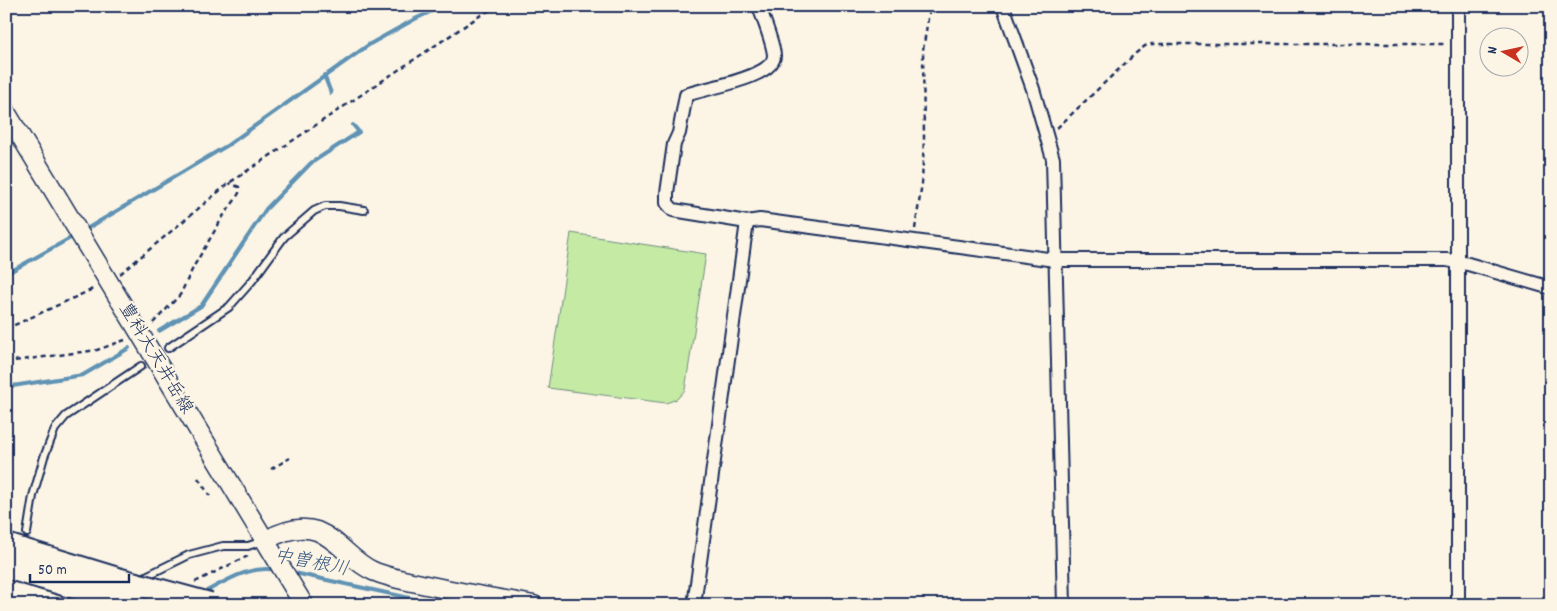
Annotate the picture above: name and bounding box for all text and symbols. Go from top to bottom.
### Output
north arrow [1480,28,1530,78]
text: N [1483,45,1504,55]
street label: 豊科大天井岳線 [112,299,198,419]
water label: 中曽根川 [271,543,351,585]
scale bar [30,551,129,583]
text: 50 m [38,560,67,582]

